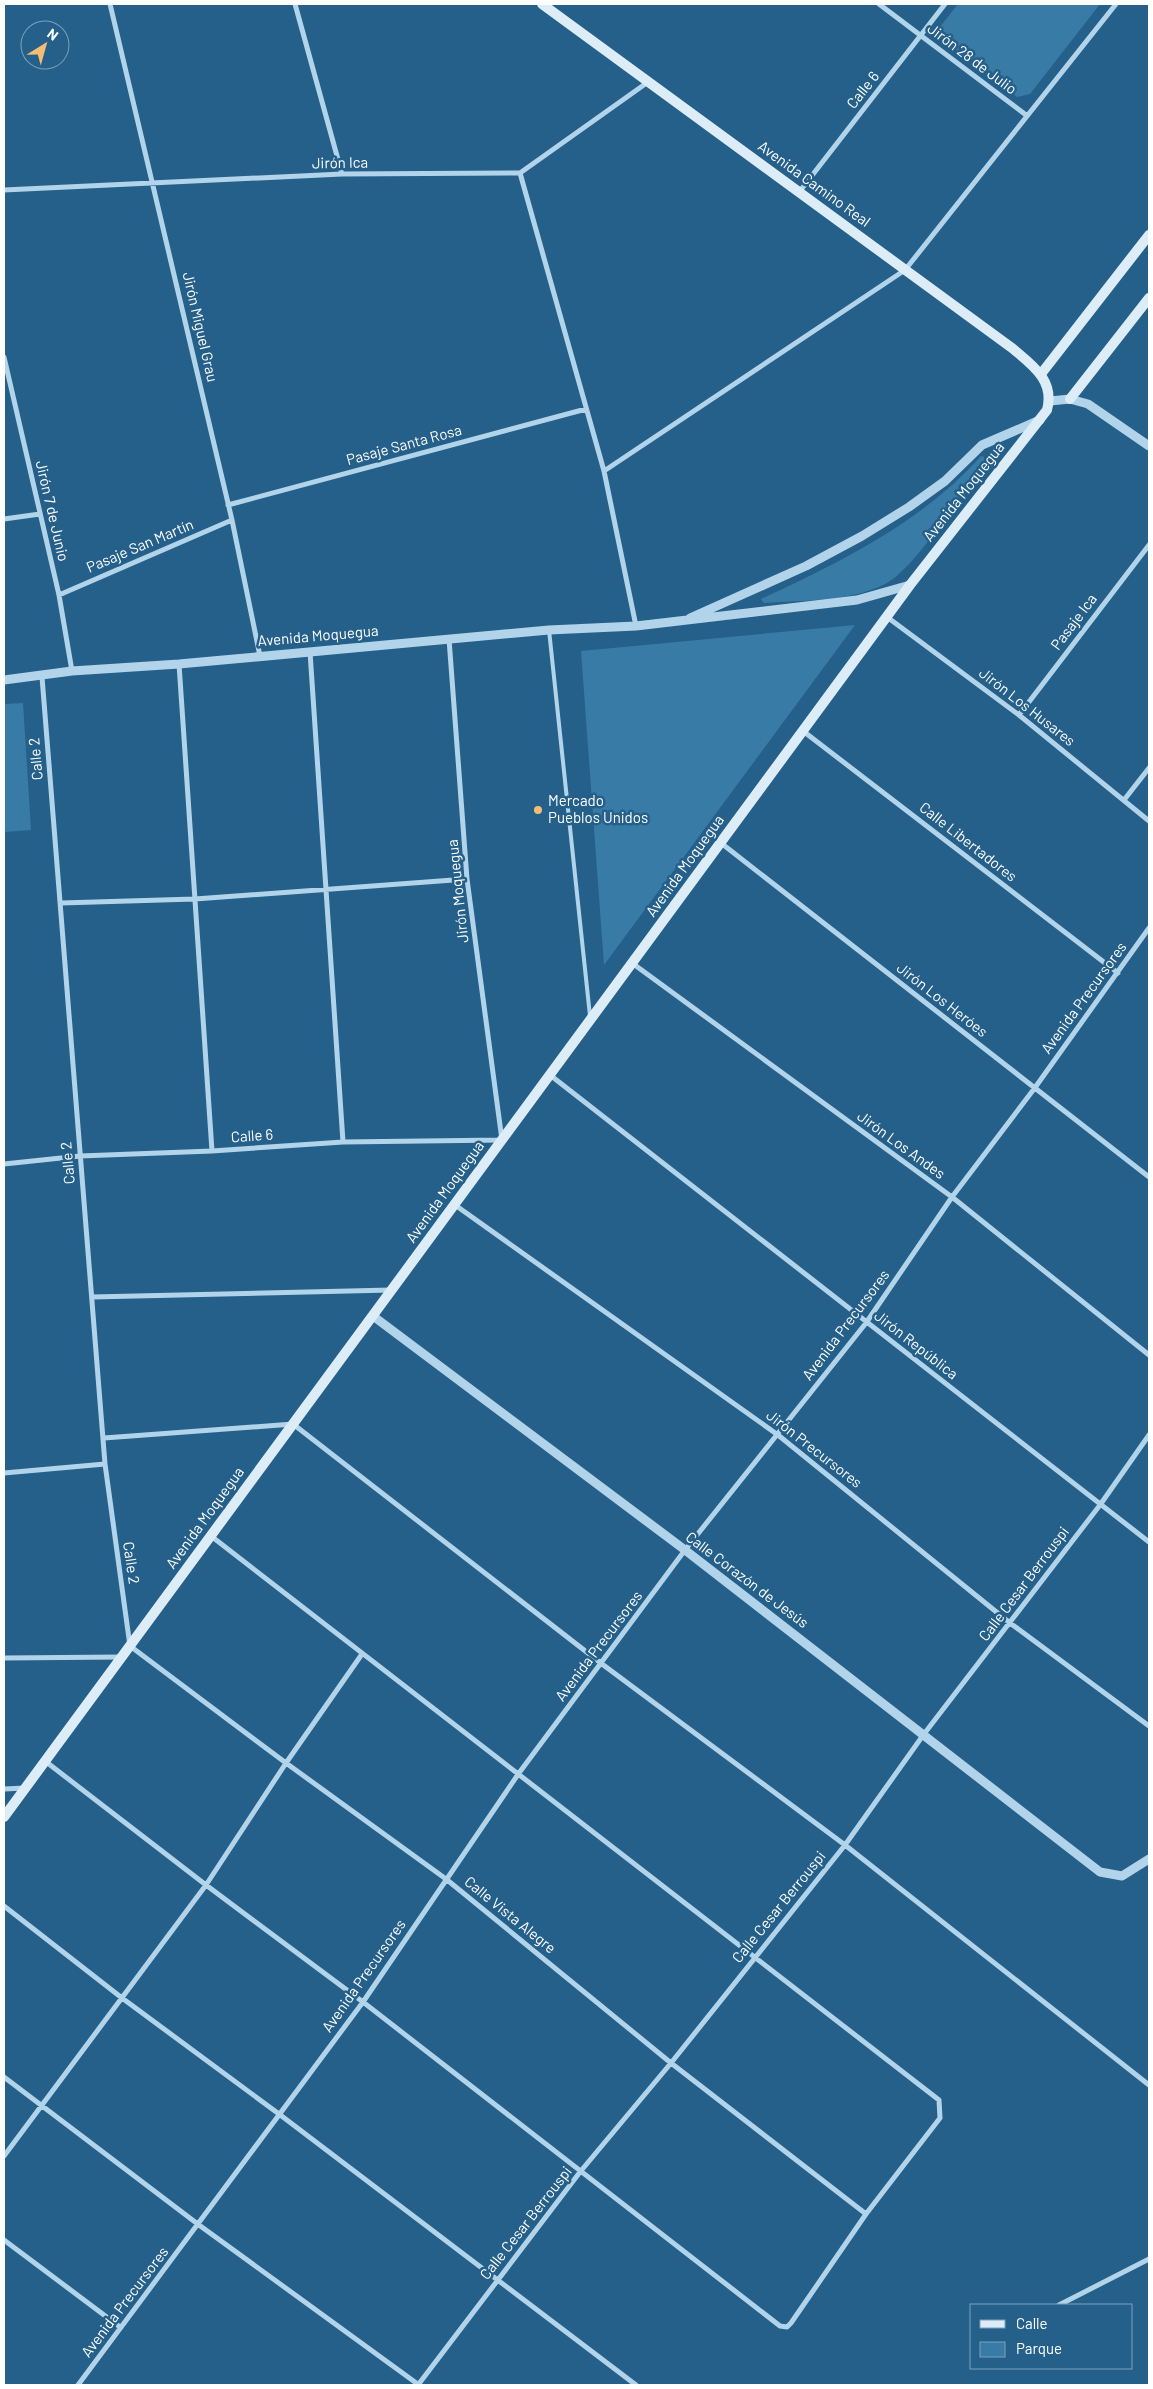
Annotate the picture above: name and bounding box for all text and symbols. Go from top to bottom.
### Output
street label: Jirón 28 de Julio [924,19,1021,98]
north arrow [20,20,70,70]
text: N [44,25,62,44]
street label: Calle 6 [842,67,882,112]
street label: Avenida Camino Real [755,136,874,230]
street label: Jirón Ica [312,153,368,171]
street label: Jirón Miguel Grau [180,270,222,384]
street label: Pasaje Santa Rosa [344,420,463,468]
street label: Avenida Moquegua [919,438,1008,545]
street label: Jirón 7 de Junio [33,459,73,563]
street label: Pasaje San Martín [83,514,196,576]
street label: Pasaje Ica [1046,590,1100,653]
street label: Avenida Moquegua [257,621,379,649]
street label: Jirón Los Husares [976,663,1079,749]
street label: Calle 2 [24,737,46,781]
place label: Mercado Pueblos Unidos [548,791,648,826]
street label: Calle Libertadores [916,798,1021,885]
marker: Mercado Pueblos Unidos [532,804,544,816]
street label: Avenida Moquegua [641,811,727,920]
street label: Jirón Moquegua [443,838,471,944]
street label: Avenida Precursores [1037,938,1130,1057]
street label: Jirón Los Heróes [894,958,992,1040]
street label: Jirón Los Andes [854,1106,949,1182]
street label: Calle 6 [230,1125,274,1145]
street label: Avenida Moquegua [401,1137,487,1246]
street label: Calle 2 [56,1141,78,1185]
street label: Avenida Precursores [798,1266,893,1383]
street label: Jirón República [871,1306,962,1383]
street label: Jirón Precursores [763,1405,866,1491]
street label: Avenida Moquegua [161,1463,247,1572]
street label: Calle Cesar Berrouspi [974,1523,1072,1644]
street label: Calle Corazón de Jesús [683,1527,812,1631]
street label: Calle 2 [120,1541,144,1585]
street label: Avenida Precursores [551,1587,646,1704]
street label: Calle Cesar Berrouspi [728,1847,829,1966]
street label: Calle Vista Alegre [461,1872,560,1957]
street label: Avenida Precursores [317,1916,409,2035]
street label: Calle Cesar Berrouspi [475,2162,575,2283]
street label: Avenida Precursores [77,2243,172,2360]
legend [970,2304,1133,2369]
text: Calle [1016,2314,1048,2332]
text: Parque [1016,2339,1062,2357]

